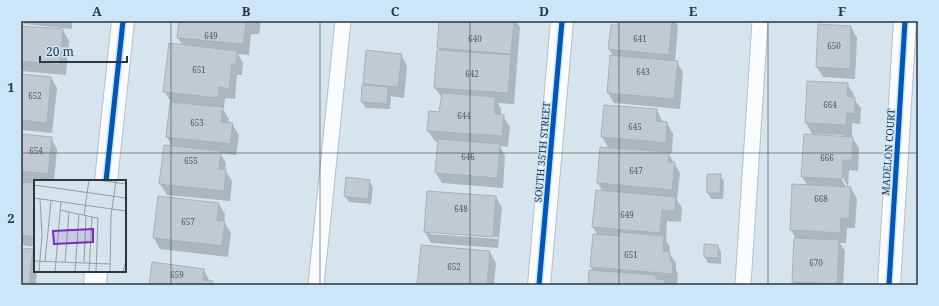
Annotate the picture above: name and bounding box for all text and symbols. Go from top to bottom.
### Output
text: A [92,2,102,20]
text: B [242,2,251,20]
text: C [391,2,400,20]
text: D [539,2,549,20]
text: E [689,2,698,20]
text: F [838,2,846,20]
house number: 649 [204,30,218,41]
house number: 640 [468,33,482,44]
house number: 641 [633,33,647,44]
scale bar [40,38,127,64]
house number: 650 [827,40,841,51]
text: 20 m [46,43,74,60]
house number: 651 [192,64,206,75]
house number: 643 [636,66,650,77]
house number: 642 [465,68,479,79]
text: 1 [7,78,15,96]
house number: 652 [28,90,42,101]
house number: 664 [823,99,837,110]
street label: SOUTH 35TH STREET [531,101,553,203]
street label: MADELON COURT [878,108,898,196]
house number: 644 [457,110,471,121]
house number: 653 [190,117,204,128]
house number: 645 [628,121,642,132]
house number: 654 [29,145,43,156]
house number: 646 [461,151,475,162]
house number: 666 [820,152,834,163]
house number: 655 [184,155,198,166]
house number: 647 [629,165,643,176]
inset map [34,180,126,272]
house number: 668 [814,193,828,204]
house number: 648 [454,203,468,214]
text: 2 [7,209,15,227]
house number: 649 [620,209,634,220]
house number: 657 [181,216,195,227]
house number: 651 [624,249,638,260]
house number: 670 [809,257,823,268]
house number: 652 [447,261,461,272]
house number: 659 [170,269,184,280]

